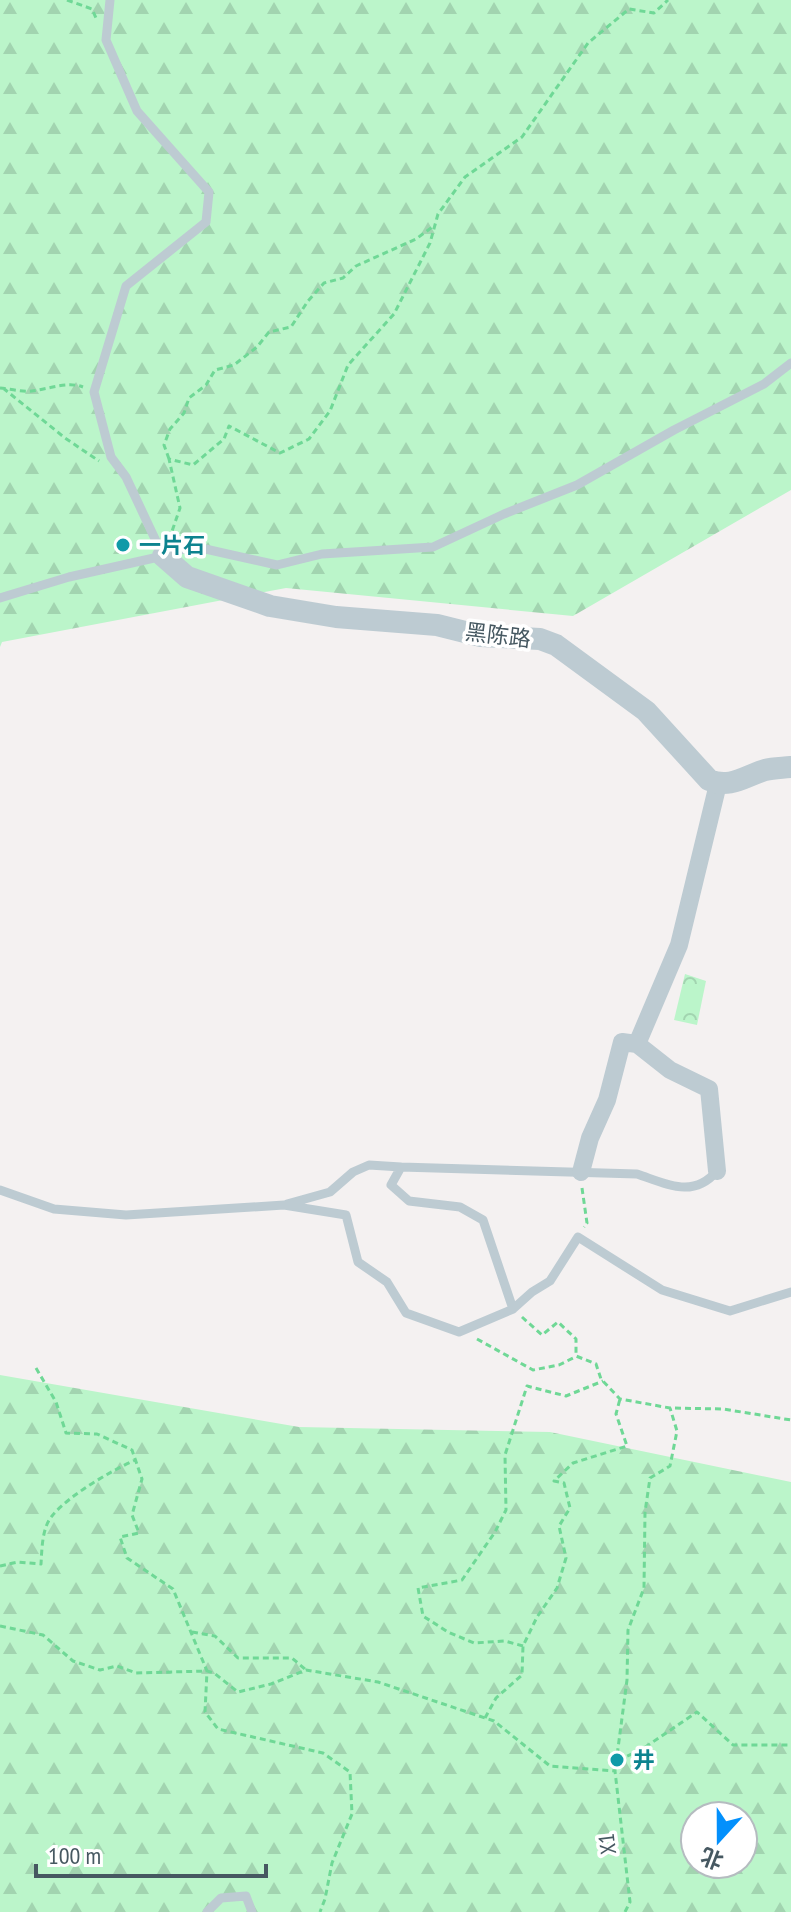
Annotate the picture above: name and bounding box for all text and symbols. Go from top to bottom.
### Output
place label: 一片石 [139,531,205,559]
marker: 一片石 [114,536,132,554]
street label: 黑陈路 [464,617,532,653]
place label: 井 [633,1746,655,1774]
marker: 井 [608,1751,626,1769]
north arrow [679,1800,759,1880]
scale bar [36,1828,266,1878]
street label: X1 [592,1832,622,1856]
text: 100 m [48,1840,101,1871]
text: 北 [697,1842,727,1876]

